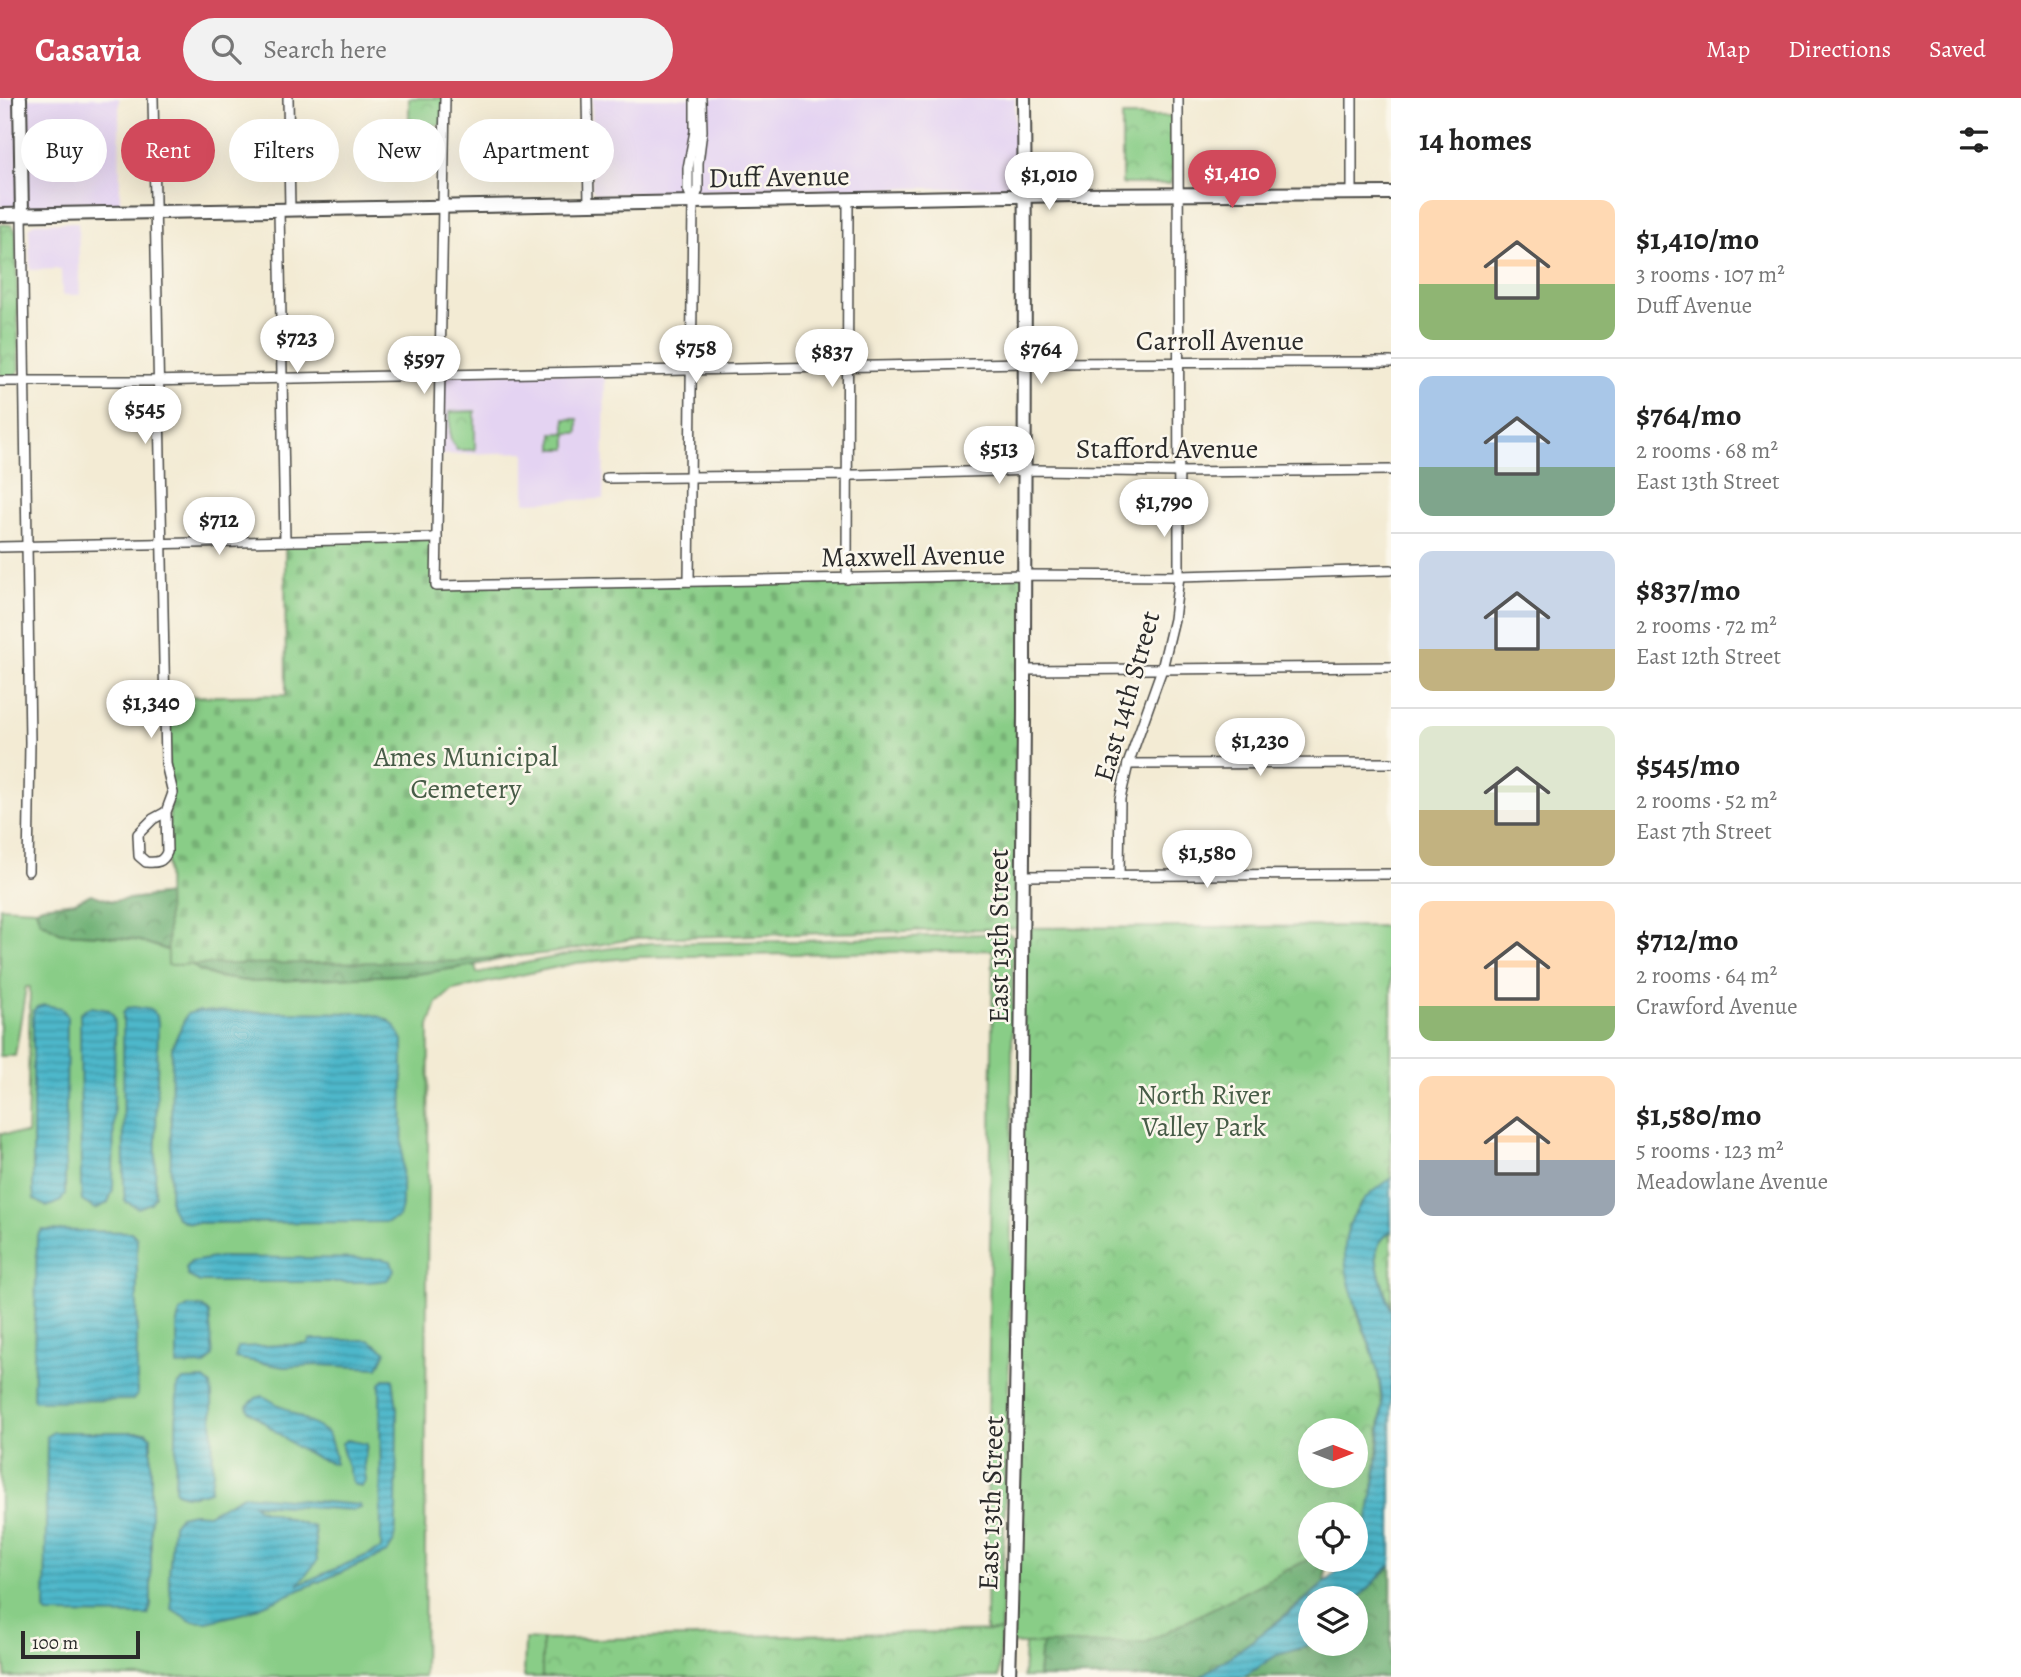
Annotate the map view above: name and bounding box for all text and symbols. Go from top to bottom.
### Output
search box [183,18,673,81]
text: Casavia [35,27,141,72]
icon: search [207,30,245,68]
text: Search here [263,32,387,67]
text: Map [1706,33,1750,65]
text: Directions [1788,33,1891,65]
text: Saved [1929,33,1986,65]
chip: Buy [21,119,107,182]
chip: Rent [121,119,215,182]
chip: Filters [229,119,339,182]
chip: New [353,119,445,182]
chip: Apartment [459,119,614,182]
text: 14 homes [1419,120,1532,160]
icon: filters [1955,121,1993,159]
pin: $1,410 [1175,150,1289,210]
pin: $1,010 [992,152,1106,212]
street label: Duff Avenue [708,157,850,197]
text: $1,410 [1204,157,1260,188]
text: $1,010 [1021,159,1077,190]
text: $1,410/mo [1636,219,1759,259]
icon: home [1475,228,1559,312]
text: 3 rooms · 107 m² [1636,259,1785,290]
text: Duff Avenue [1636,290,1752,321]
pin: $723 [256,316,338,375]
text: $723 [276,322,318,353]
street label: Carroll Avenue [1136,322,1304,360]
pin: $758 [655,326,737,385]
pin: $764 [1000,327,1082,386]
pin: $837 [791,330,873,389]
text: $758 [675,332,717,363]
text: $764 [1020,333,1062,364]
pin: $597 [383,336,465,396]
text: $837 [811,336,853,367]
text: $597 [403,343,445,374]
pin: $545 [104,386,186,446]
text: $545 [124,393,166,424]
text: $764/mo [1636,395,1741,435]
icon: home [1475,404,1559,488]
pin: $513 [958,426,1040,486]
street label: Stafford Avenue [1076,430,1258,468]
text: $513 [980,433,1018,464]
text: 2 rooms · 68 m² [1636,435,1778,466]
text: East 13th Street [1636,466,1780,497]
pin: $1,790 [1107,480,1221,539]
text: $1,790 [1135,486,1193,517]
pin: $712 [178,498,260,557]
text: $712 [199,504,239,535]
street label: Maxwell Avenue [821,535,1005,577]
text: $837/mo [1636,570,1741,610]
icon: home [1475,579,1559,663]
street label: East 14th Street [1084,606,1169,786]
text: 2 rooms · 72 m² [1636,610,1777,641]
text: East 12th Street [1636,641,1781,672]
pin: $1,340 [94,680,208,740]
text: $1,340 [122,687,180,718]
pin: $1,230 [1203,718,1317,778]
text: $1,230 [1231,725,1289,756]
park label: Ames Municipal Cemetery [373,738,558,808]
text: $545/mo [1636,745,1740,785]
icon: home [1475,754,1559,838]
text: 2 rooms · 52 m² [1636,785,1777,816]
text: East 7th Street [1636,816,1772,847]
pin: $1,580 [1150,830,1264,890]
text: $1,580 [1178,837,1236,868]
street label: East 13th Street [980,849,1018,1023]
text: $712/mo [1636,920,1739,960]
icon: home [1475,929,1559,1013]
text: 2 rooms · 64 m² [1636,960,1777,991]
text: Crawford Avenue [1636,991,1798,1022]
park label: North River Valley Park [1137,1076,1271,1146]
text: $1,580/mo [1636,1095,1762,1135]
icon: home [1475,1104,1559,1188]
text: 5 rooms · 123 m² [1636,1135,1784,1166]
text: Meadowlane Avenue [1636,1166,1828,1197]
street label: East 13th Street [969,1415,1013,1591]
north arrow [1298,1418,1368,1488]
map controls [1298,1418,1368,1656]
button: locate [1298,1502,1368,1572]
button: layers [1298,1586,1368,1656]
scale bar [21,1628,140,1660]
text: 100 m [32,1630,78,1656]

